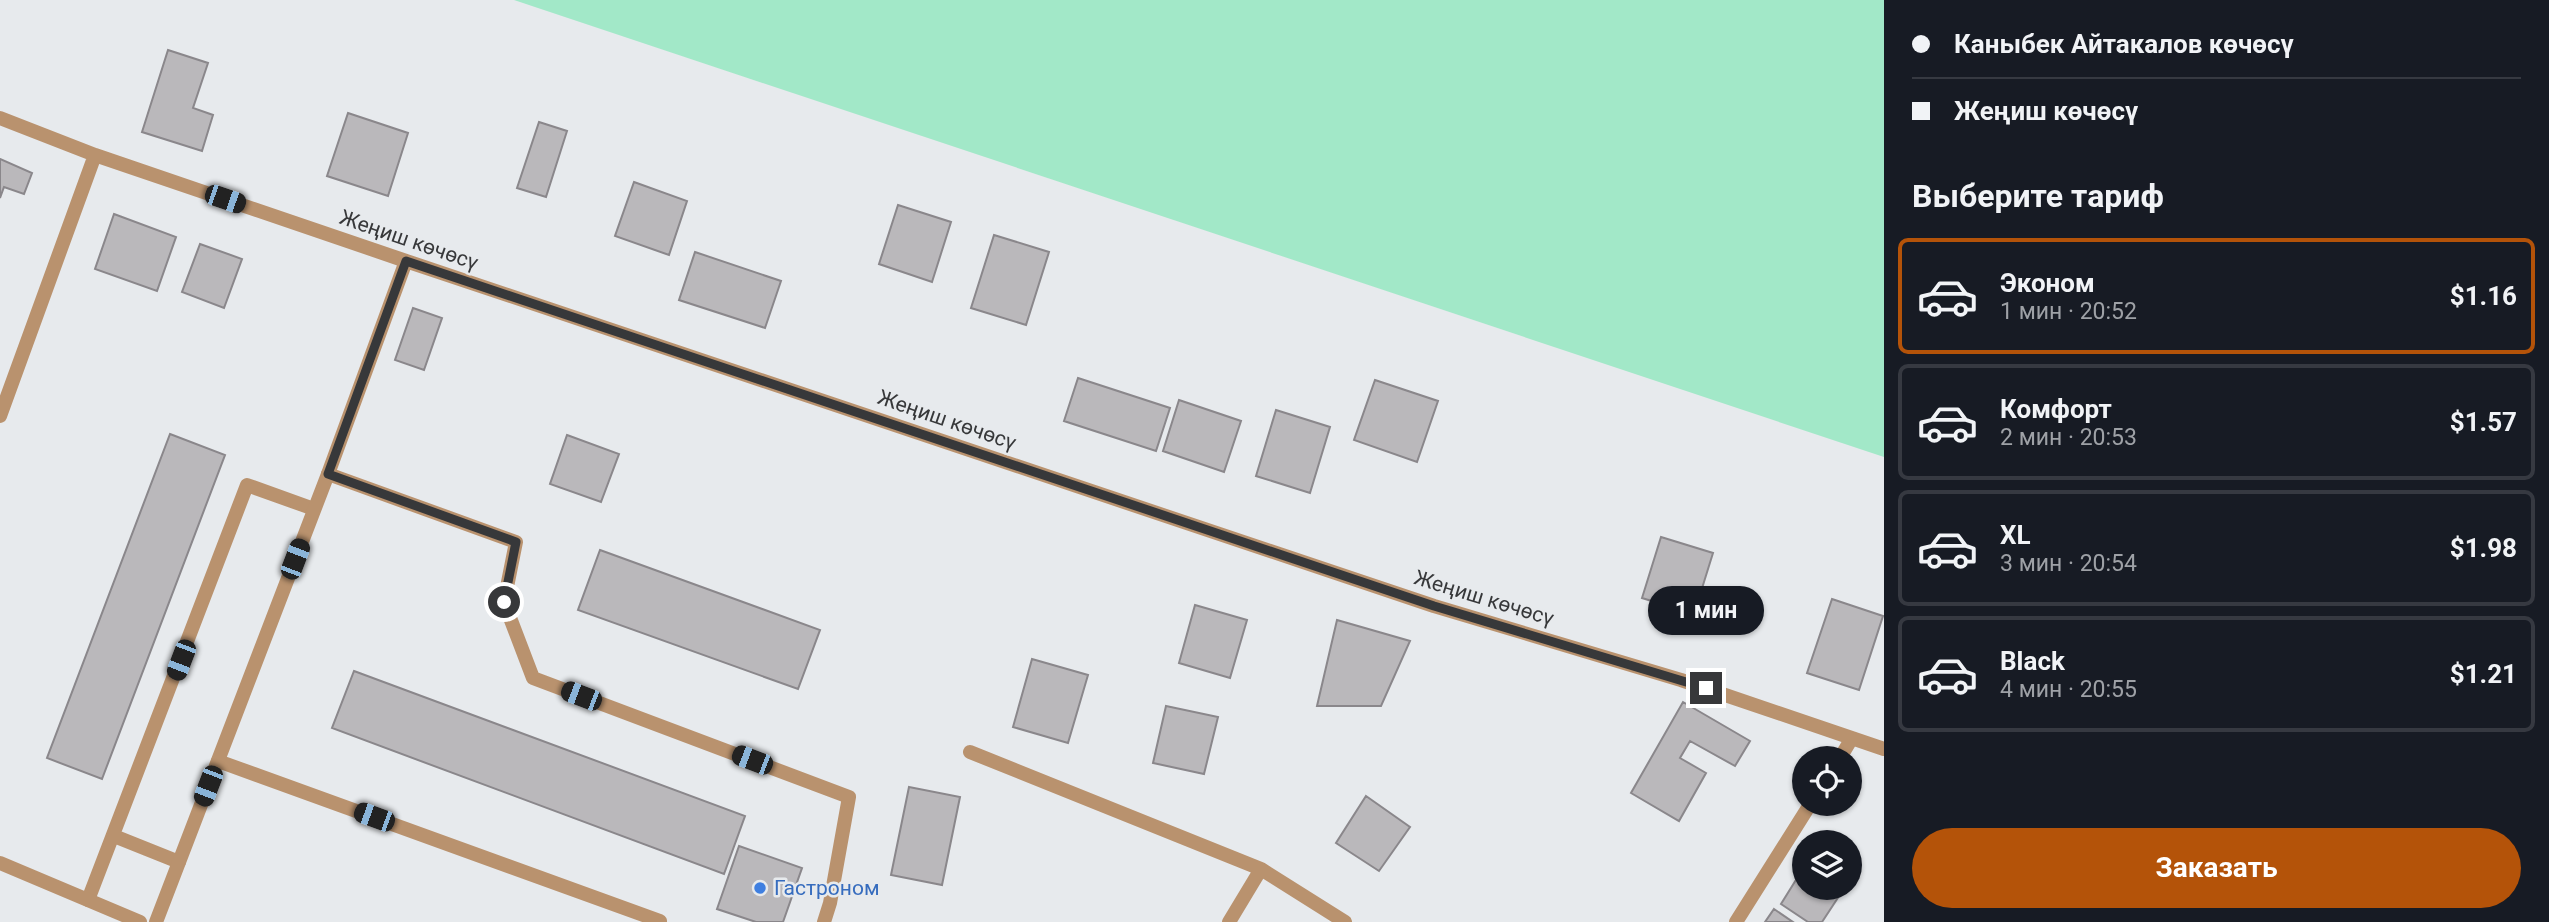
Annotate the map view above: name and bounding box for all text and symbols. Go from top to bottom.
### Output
text: Каныбек Айтакалов көчөсү [1954,29,2294,59]
text: Жеңиш көчөсү [1954,96,2138,126]
text: Выберите тариф [1912,177,2164,215]
car [202,182,249,216]
street label: Жеңиш көчөсү [337,205,482,275]
icon: car [1916,265,1979,328]
text: Эконом [2000,268,2095,298]
text: $1.16 [2450,281,2517,311]
text: 1 мин · 20:52 [2000,298,2137,325]
street label: Жеңиш көчөсү [875,385,1020,455]
icon: car [1916,391,1979,454]
text: Комфорт [2000,394,2112,424]
text: $1.57 [2450,407,2517,437]
text: 2 мин · 20:53 [2000,424,2137,451]
icon: car [1916,517,1979,580]
text: XL [2000,520,2031,550]
text: $1.98 [2450,533,2517,563]
car [278,536,313,582]
text: 3 мин · 20:54 [2000,550,2137,577]
street label: Жеңиш көчөсү [1411,565,1557,631]
route start [488,586,520,618]
callout: 1 мин [1648,586,1764,636]
text: 1 мин [1675,597,1737,624]
car [164,637,199,683]
icon: car [1916,643,1979,706]
text: Black [2000,646,2065,676]
text: $1.21 [2450,659,2517,689]
route end [1690,672,1722,704]
text: 4 мин · 20:55 [2000,676,2137,703]
car [558,679,605,713]
car [729,743,776,777]
map controls [1792,746,1862,900]
button: locate [1792,746,1862,816]
car [191,763,226,809]
car [351,800,398,834]
button: Заказать [1912,828,2521,908]
button: layers [1792,830,1862,900]
place label: Гастроном [774,876,879,900]
marker: Гастроном [752,880,768,896]

